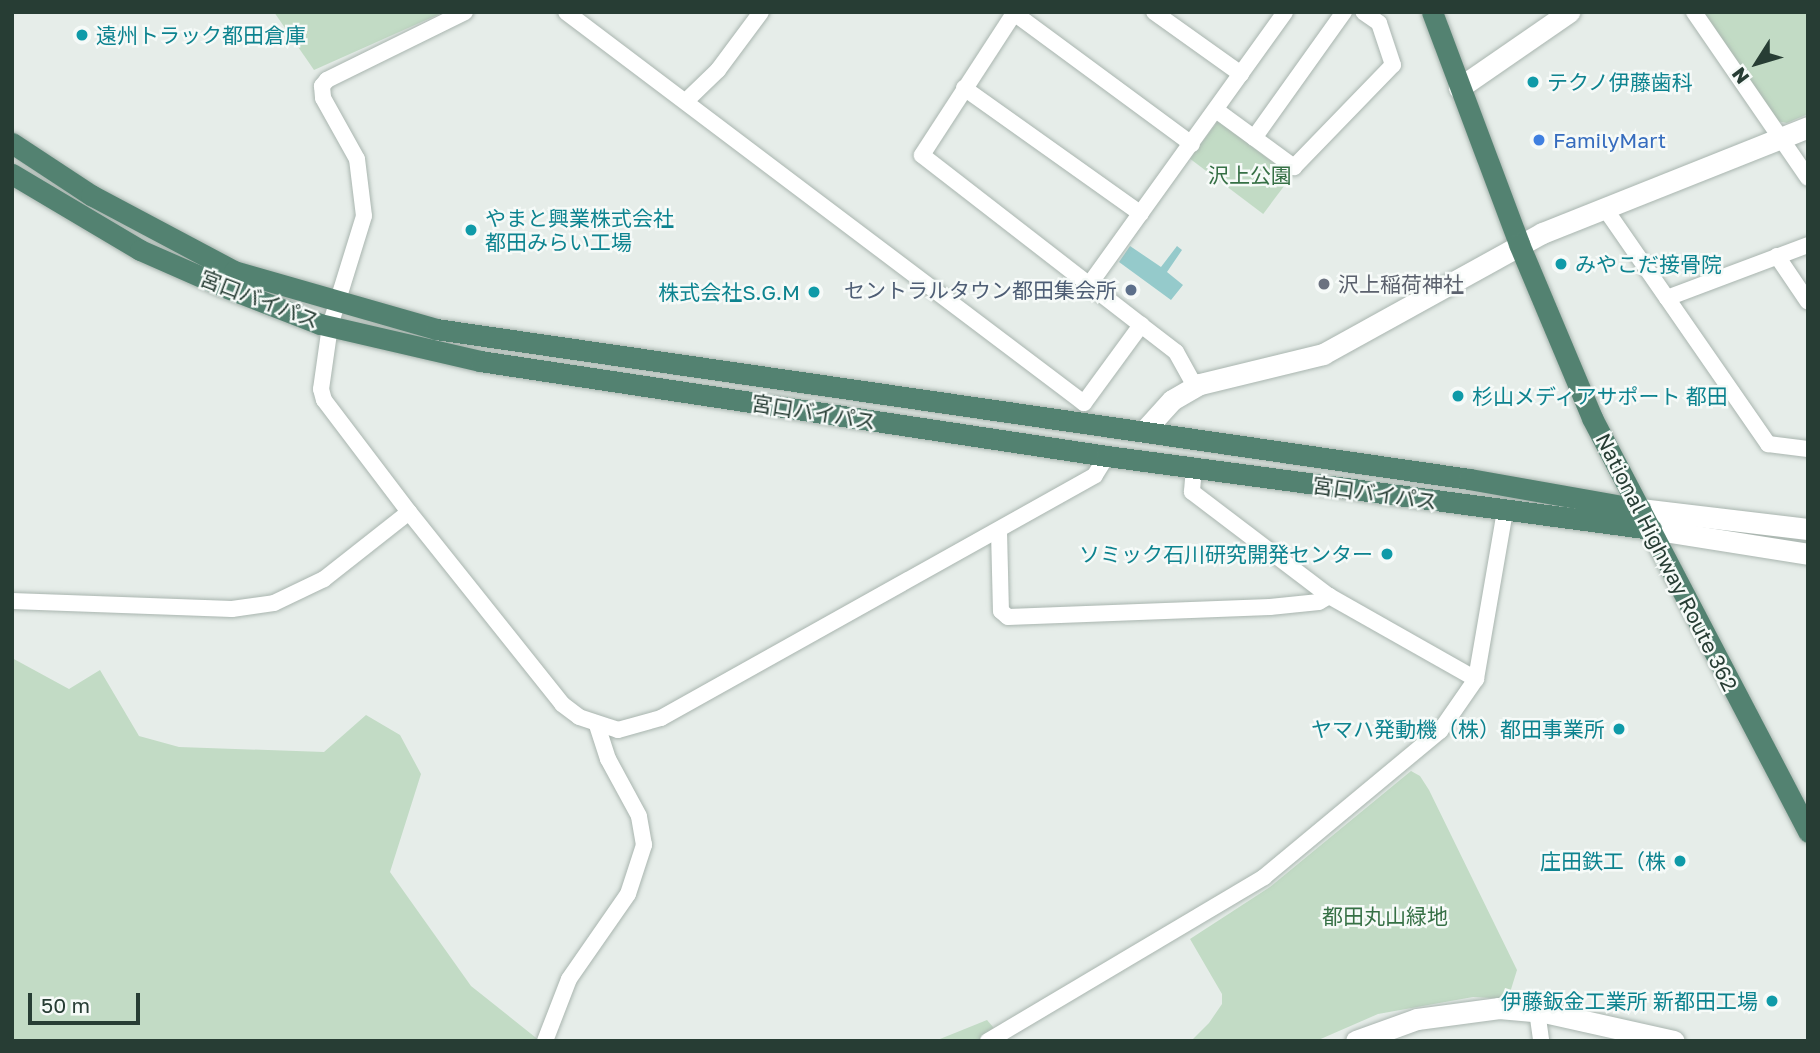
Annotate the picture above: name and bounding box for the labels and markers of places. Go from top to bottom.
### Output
place label: 遠州トラック都田倉庫 [96,22,306,48]
marker: 遠州トラック都田倉庫 [74,27,90,43]
place label: テクノ伊藤歯科 [1547,69,1694,95]
marker: テクノ伊藤歯科 [1525,74,1541,90]
place label: FamilyMart [1553,127,1666,153]
marker: FamilyMart [1531,132,1547,148]
place label: やまと興業株式会社 都田みらい工場 [485,205,674,255]
marker: やまと興業株式会社 都田みらい工場 [463,222,479,238]
place label: みやこだ接骨院 [1575,251,1722,277]
marker: みやこだ接骨院 [1553,256,1569,272]
place label: 沢上稲荷神社 [1338,271,1464,297]
marker: 沢上稲荷神社 [1316,276,1332,292]
place label: セントラルタウン都田集会所 [844,277,1117,303]
place label: 株式会社S.G.M [658,279,800,305]
marker: セントラルタウン都田集会所 [1123,282,1139,298]
marker: 株式会社S.G.M [806,284,822,300]
place label: 杉山メディアサポート 都田 [1472,383,1729,409]
marker: 杉山メディアサポート 都田 [1450,388,1466,404]
place label: ソミック石川研究開発センター [1079,541,1373,567]
marker: ソミック石川研究開発センター [1379,546,1395,562]
place label: ヤマハ発動機（株）都田事業所 [1311,716,1605,742]
marker: ヤマハ発動機（株）都田事業所 [1611,721,1627,737]
place label: 庄田鉄工（株 [1540,848,1666,874]
marker: 庄田鉄工（株 [1672,853,1688,869]
place label: 伊藤鈑金工業所 新都田工場 [1501,988,1758,1014]
marker: 伊藤鈑金工業所 新都田工場 [1764,993,1780,1009]

